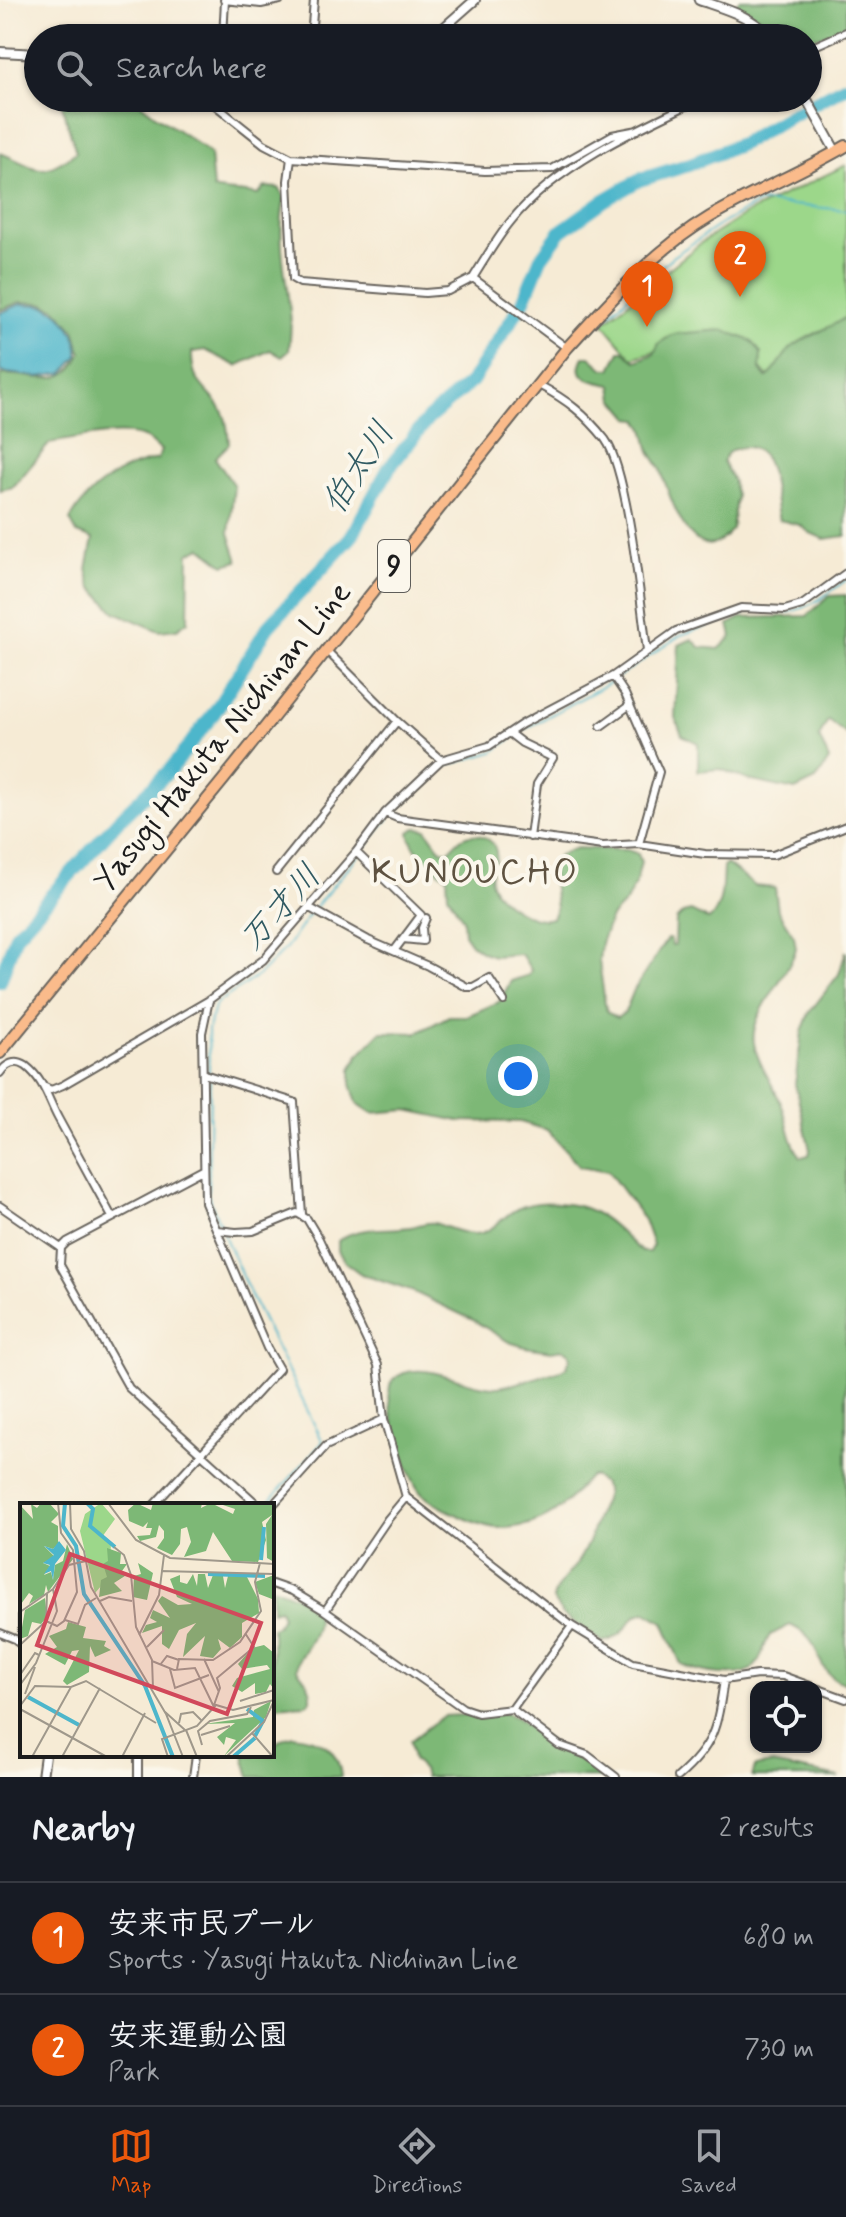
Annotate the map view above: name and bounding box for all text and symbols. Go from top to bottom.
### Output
search box [24,24,822,112]
icon: search [52,46,96,90]
text: Search here [116,49,267,88]
pin: 2 [714,231,766,297]
pin: 1 [621,261,673,327]
water label: 伯太川 [312,413,406,523]
road number: 9 [378,540,410,592]
street label: Yasugi Hakuta Nichinan Line [85,573,363,902]
district label: KUNOUCHO [371,850,579,897]
water label: 万才川 [230,855,332,961]
your location [498,1056,538,1096]
inset map [20,1503,274,1757]
map controls [750,1681,822,1753]
button: locate [750,1681,822,1753]
text: Nearby [32,1807,136,1852]
text: 2 results [719,1812,814,1846]
text: 安来市民プール [108,1905,315,1944]
text: 1 [52,1921,64,1955]
text: 680 m [743,1921,814,1955]
text: Sports · Yasugi Hakuta Nichinan Line [108,1944,518,1978]
text: 安来運動公園 [108,2017,288,2056]
text: 2 [52,2033,64,2067]
text: 730 m [744,2033,814,2067]
text: Park [108,2056,160,2090]
tab: Map [109,2124,153,2200]
tab: Directions [372,2124,462,2200]
tab: Saved [681,2124,737,2200]

